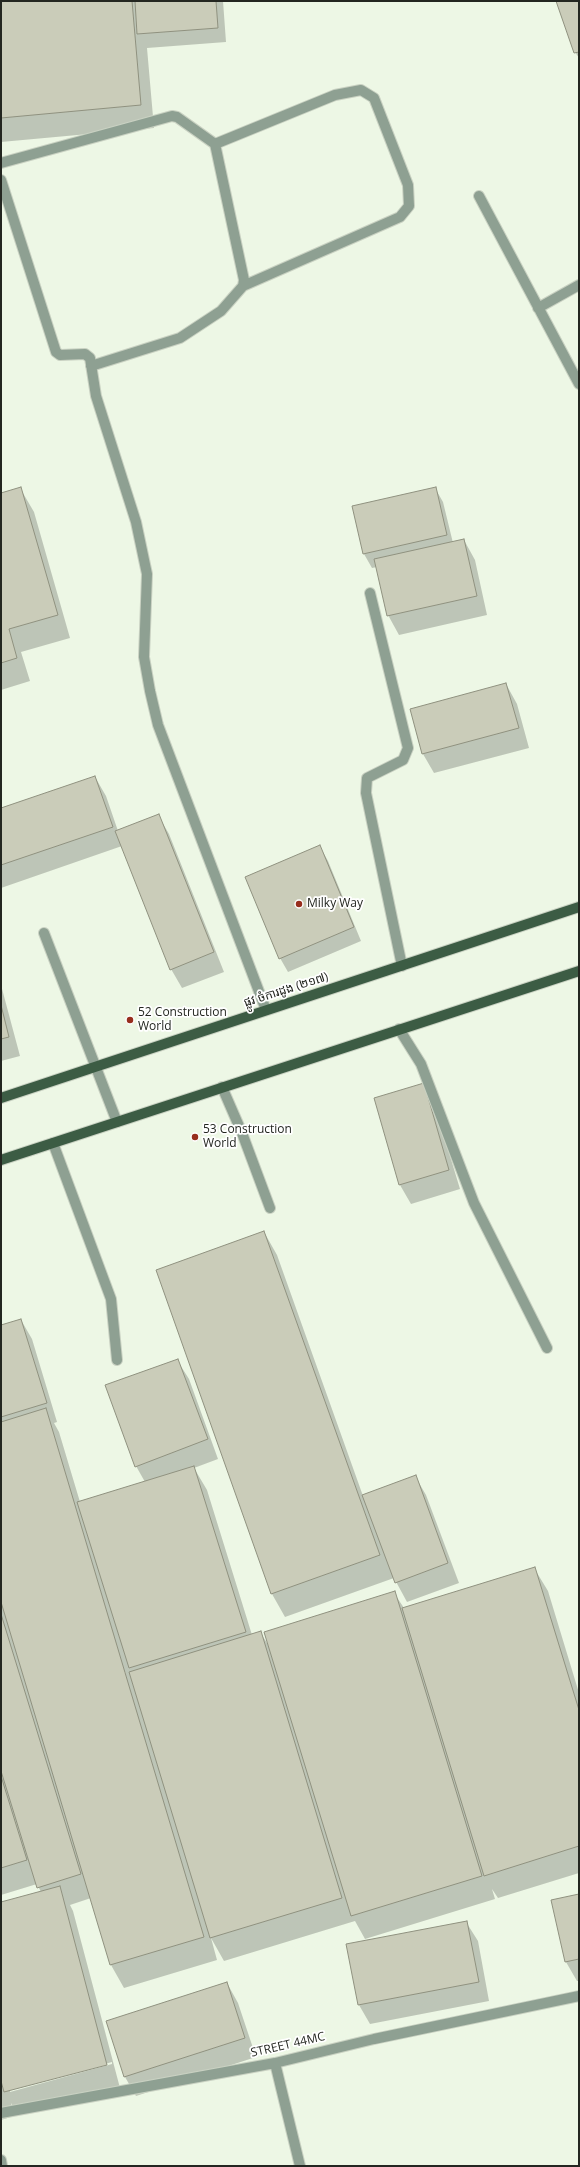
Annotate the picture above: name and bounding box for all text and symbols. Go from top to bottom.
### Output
place label: Milky Way [307,897,363,911]
marker: Milky Way [294,899,304,909]
street label: ផ្លូវ ចំការដូង (២១៧) [242,970,330,1010]
place label: 52 Construction World [138,1006,227,1034]
marker: 52 Construction World [125,1015,135,1025]
place label: 53 Construction World [203,1123,292,1151]
marker: 53 Construction World [190,1132,200,1142]
street label: STREET 44MC [249,2029,327,2061]

